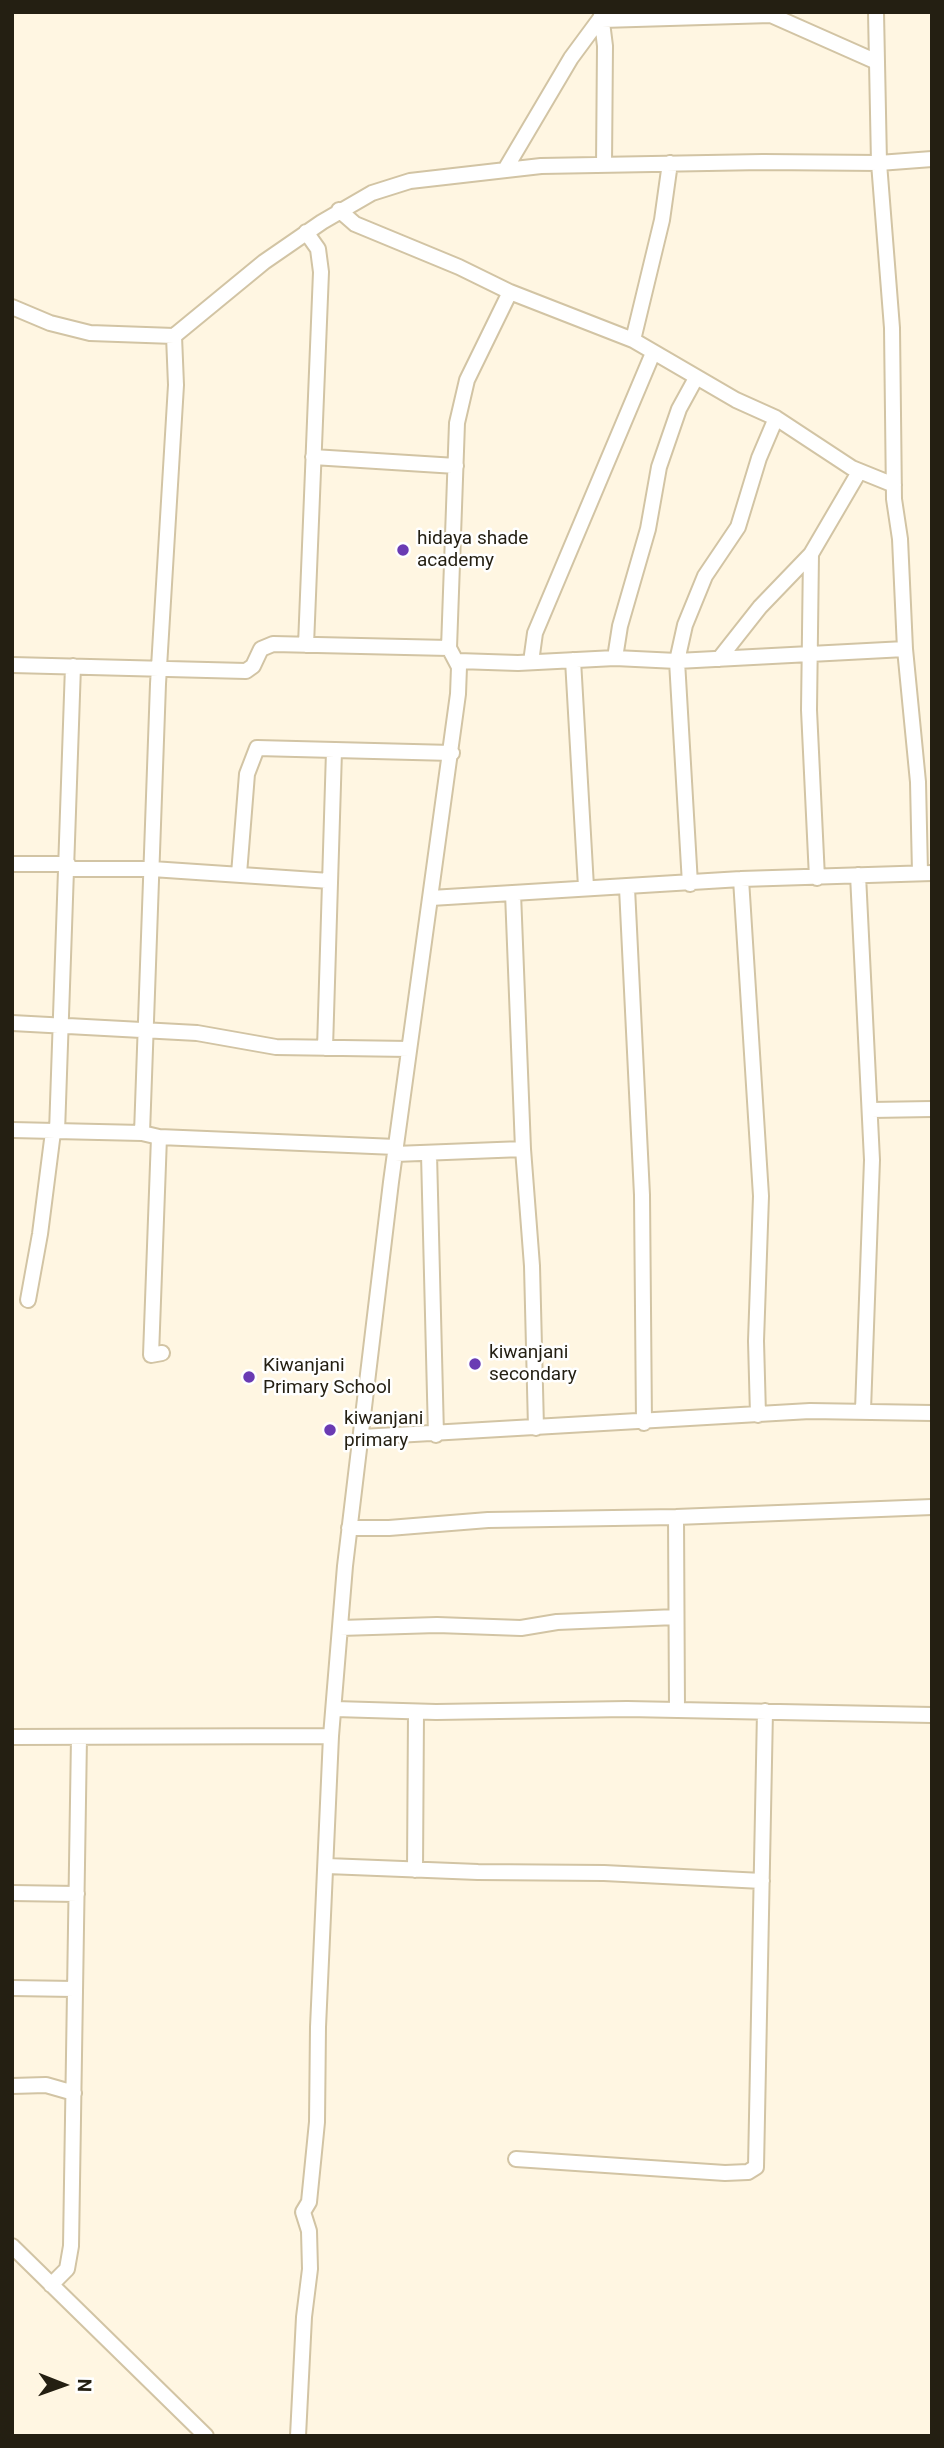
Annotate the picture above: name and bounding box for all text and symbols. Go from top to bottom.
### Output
place label: hidaya shade academy [417,528,528,572]
marker: hidaya shade academy [395,542,411,558]
place label: kiwanjani secondary [489,1342,577,1386]
place label: Kiwanjani Primary School [263,1355,391,1399]
marker: kiwanjani secondary [467,1356,483,1372]
marker: Kiwanjani Primary School [241,1369,257,1385]
place label: kiwanjani primary [344,1408,423,1452]
marker: kiwanjani primary [322,1422,338,1438]
north arrow [28,2350,98,2420]
text: N [73,2378,96,2392]

